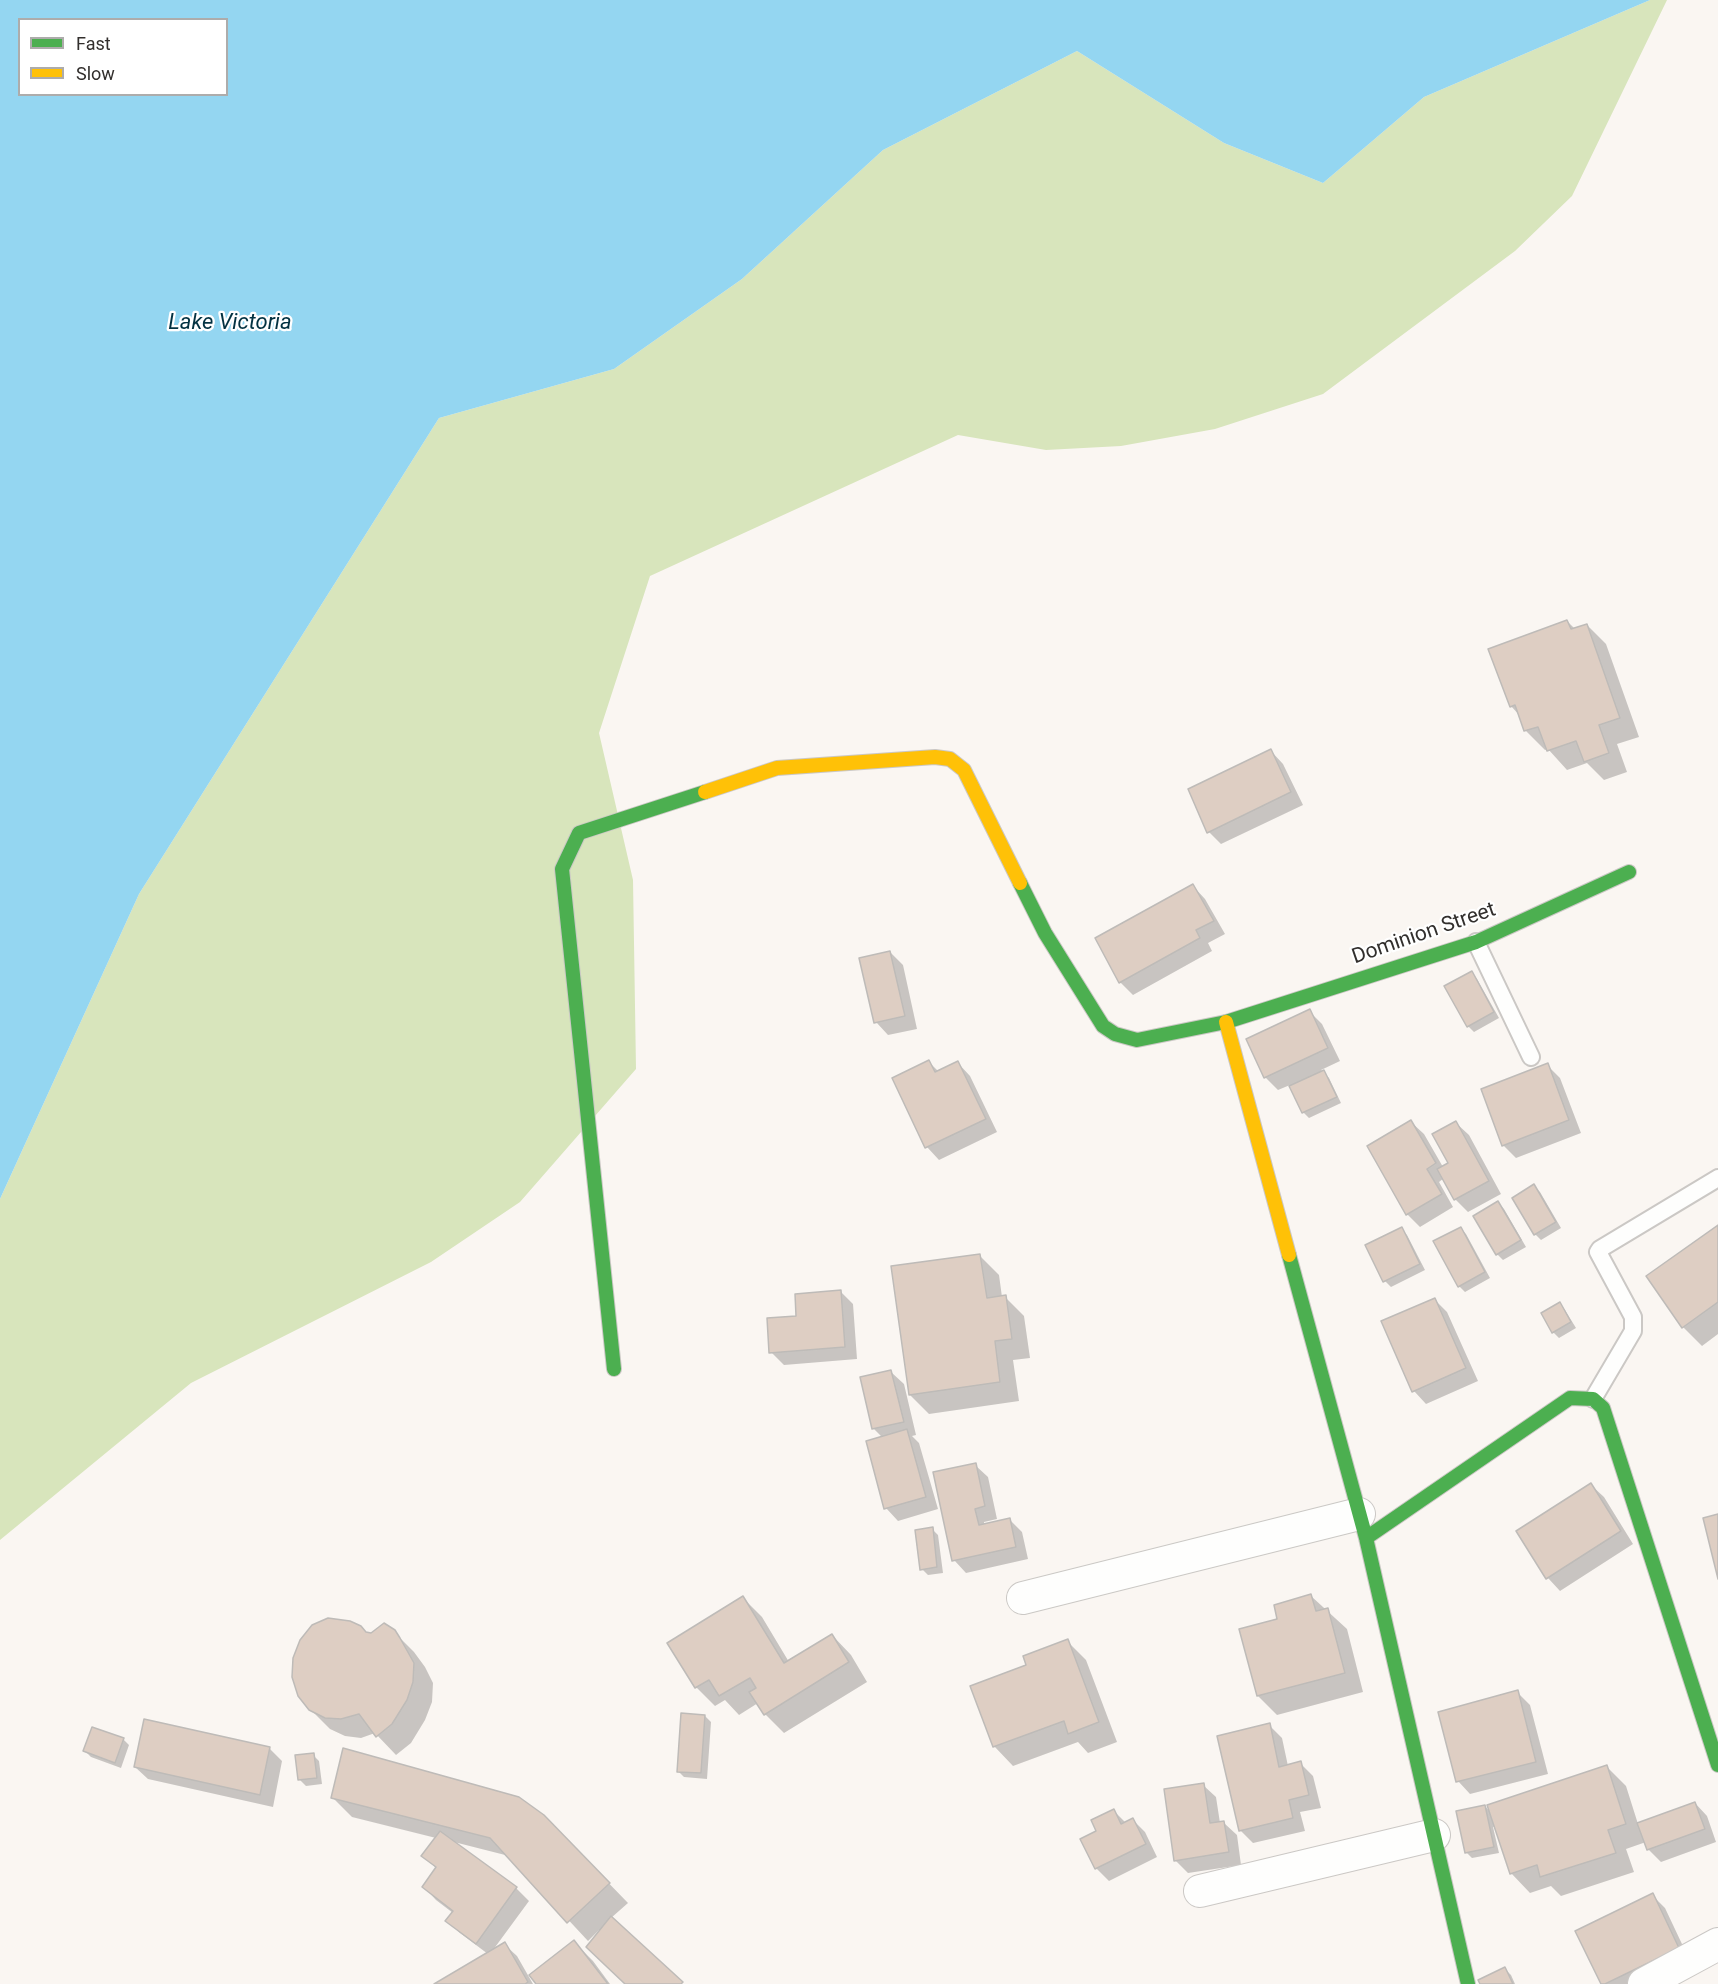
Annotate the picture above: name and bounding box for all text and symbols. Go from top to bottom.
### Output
legend [18,18,228,96]
text: Fast [76,33,111,54]
text: Slow [76,63,115,84]
water label: Lake Victoria [168,310,292,336]
street label: Dominion Street [1349,898,1499,970]

